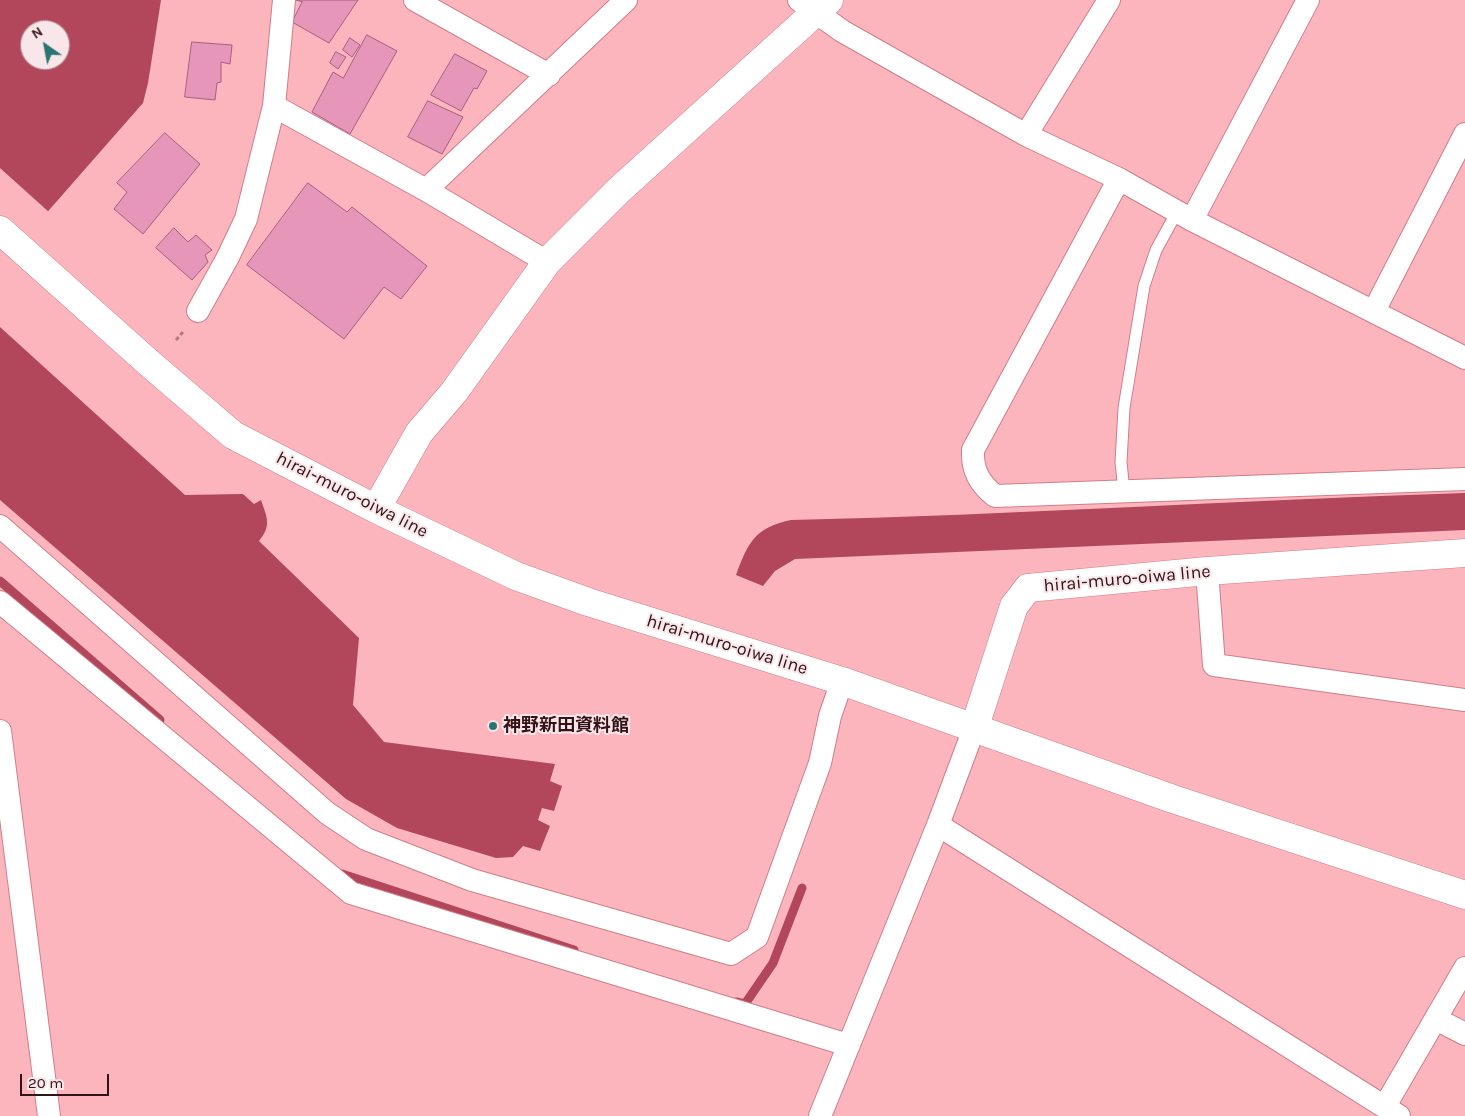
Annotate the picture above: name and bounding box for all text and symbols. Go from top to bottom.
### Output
north arrow [20,20,70,70]
text: N [28,23,46,43]
street label: hirai-muro-oiwa line [272,447,432,543]
street label: hirai-muro-oiwa line [1043,561,1211,597]
street label: hirai-muro-oiwa line [644,610,810,680]
place label: 神野新田資料館 [503,715,629,737]
marker: 神野新田資料館 [487,720,499,732]
scale bar [22,1064,111,1096]
text: 20 m [28,1074,63,1092]

